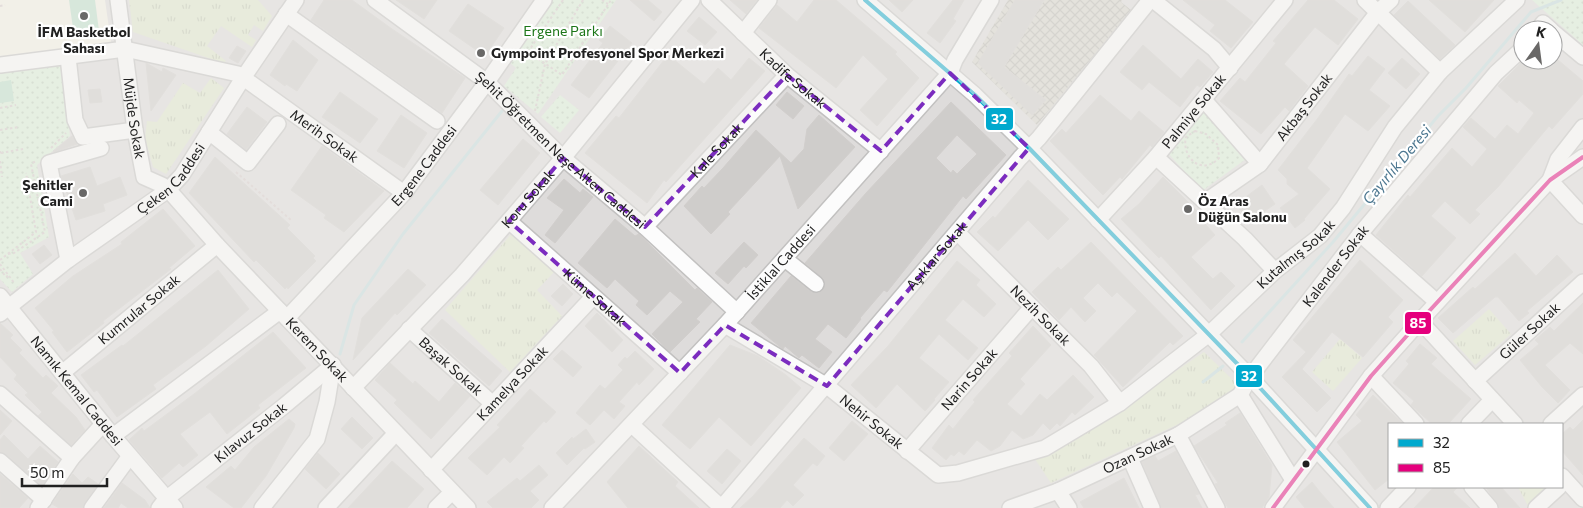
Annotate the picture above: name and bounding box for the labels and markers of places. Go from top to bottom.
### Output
marker: İFM Basketbol Sahası [78,10,90,22]
place label: İFM Basketbol Sahası [37,23,131,56]
place label: Gympoint Profesyonel Spor Merkezi [491,44,724,61]
marker: Gympoint Profesyonel Spor Merkezi [475,47,487,59]
place label: Şehitler Cami [22,176,73,209]
marker: Şehitler Cami [77,187,89,199]
place label: Öz Aras Düğün Salonu [1198,192,1287,225]
marker: Öz Aras Düğün Salonu [1182,203,1194,215]
unlabelled marker [1301,459,1311,469]

